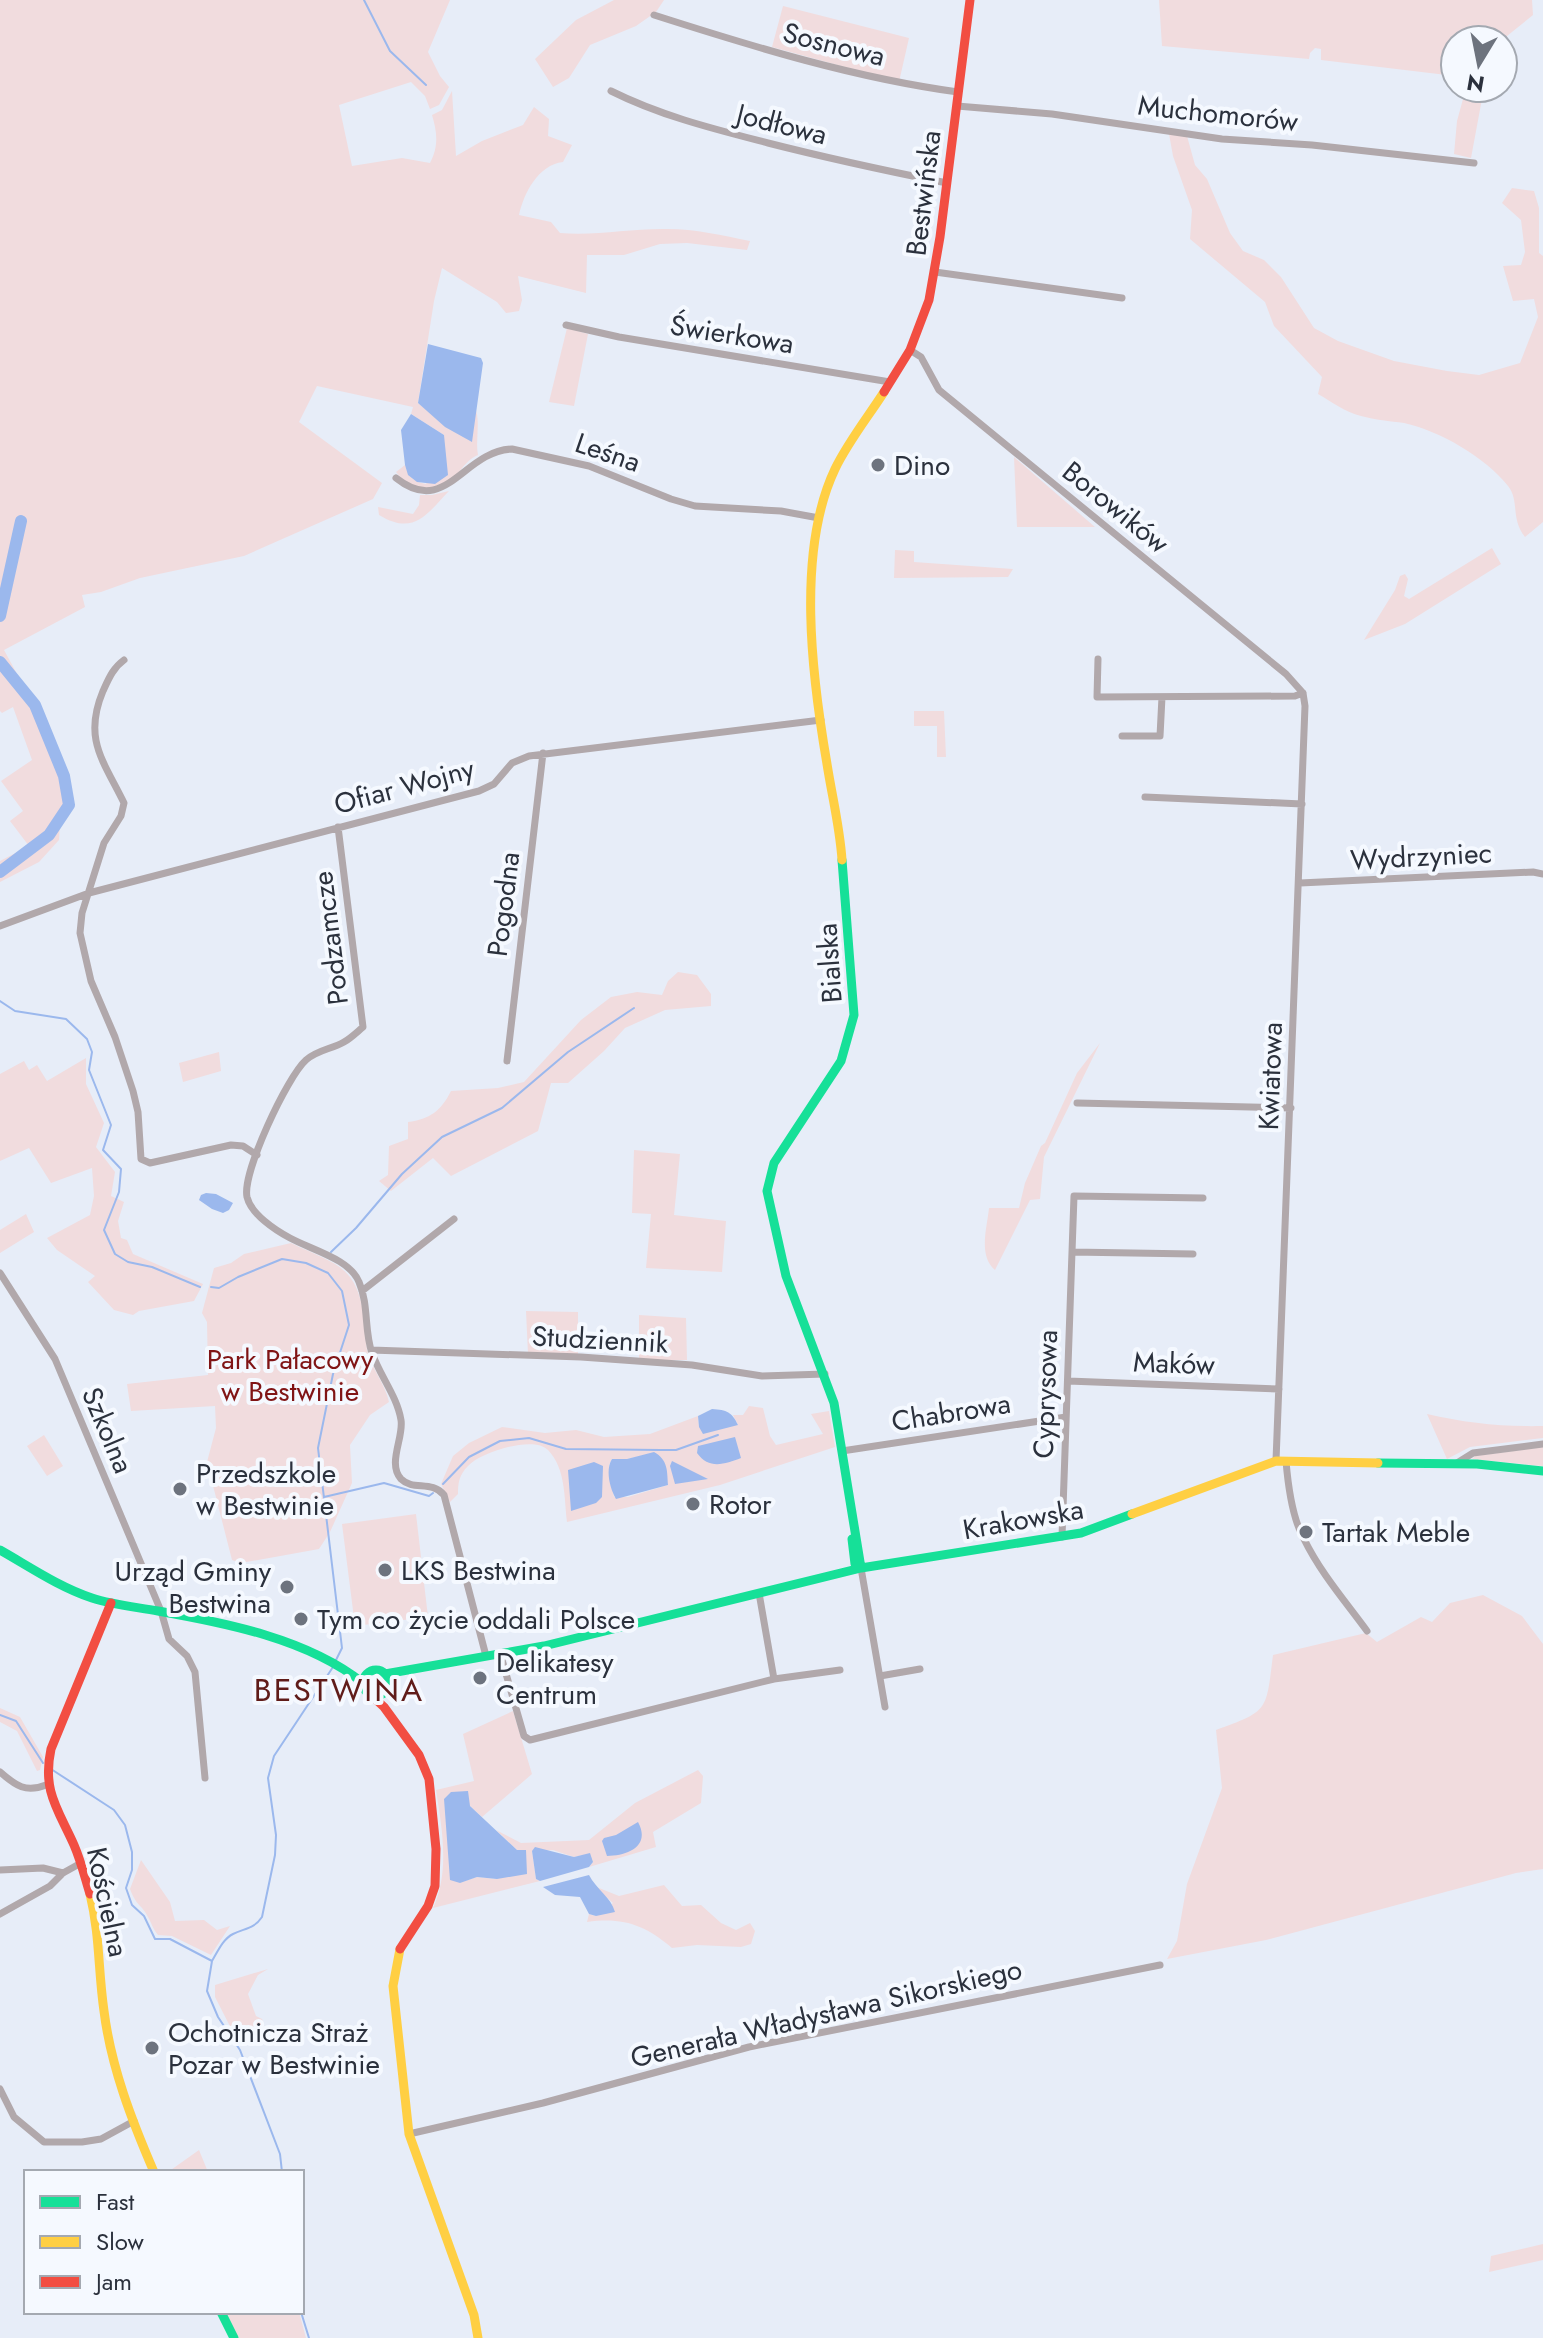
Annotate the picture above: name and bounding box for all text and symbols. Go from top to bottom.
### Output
street label: Sosnowa [778,12,889,77]
north arrow [1439,24,1519,104]
text: N [1464,66,1487,101]
street label: Muchomorów [1136,85,1300,142]
street label: Jodłowa [729,93,831,155]
street label: Bestwińska [895,128,952,258]
street label: Świerkowa [667,304,797,365]
street label: Leśna [570,422,646,483]
place label: Dino [894,445,950,486]
street label: Borowików [1053,451,1178,563]
marker: Dino [869,456,887,474]
street label: Ofiar Wojny [330,748,479,825]
street label: Wydrzyniec [1349,832,1493,881]
street label: Pogodna [477,849,530,959]
street label: Podzamcze [302,869,359,1007]
street label: Bialska [806,922,853,1004]
street label: Kwiatowa [1248,1021,1293,1131]
street label: Studziennik [531,1315,670,1364]
street label: Cyprysowa [1023,1329,1068,1459]
park label: Park Pałacowy w Bestwinie [207,1339,374,1412]
street label: Maków [1132,1342,1216,1385]
street label: Szkolna [71,1381,144,1480]
street label: Chabrowa [889,1383,1013,1442]
place label: Przedszkole w Bestwinie [196,1453,336,1526]
marker: Przedszkole w Bestwinie [171,1480,189,1498]
place label: Rotor [709,1484,772,1525]
street label: Krakowska [960,1489,1087,1550]
marker: Rotor [684,1495,702,1513]
place label: Tartak Meble [1322,1512,1470,1553]
marker: Tartak Meble [1297,1523,1315,1541]
place label: LKS Bestwina [401,1550,556,1591]
place label: Urząd Gminy Bestwina [115,1551,272,1624]
marker: LKS Bestwina [376,1561,394,1579]
marker: Urząd Gminy Bestwina [278,1578,296,1596]
place label: Tym co życie oddali Polsce [317,1599,635,1640]
marker: Tym co życie oddali Polsce [292,1610,310,1628]
place label: Delikatesy Centrum [496,1642,614,1715]
district label: BESTWINA [254,1667,424,1713]
marker: Delikatesy Centrum [471,1669,489,1687]
street label: Kościelna [76,1843,139,1961]
street label: Generała Władysława Sikorskiego [626,1948,1026,2079]
place label: Ochotnicza Straż Pozar w Bestwinie [168,2012,380,2085]
marker: Ochotnicza Straż Pozar w Bestwinie [143,2039,161,2057]
legend [24,2170,304,2314]
text: Fast [96,2184,134,2219]
text: Slow [96,2224,144,2259]
text: Jam [93,2264,132,2299]

